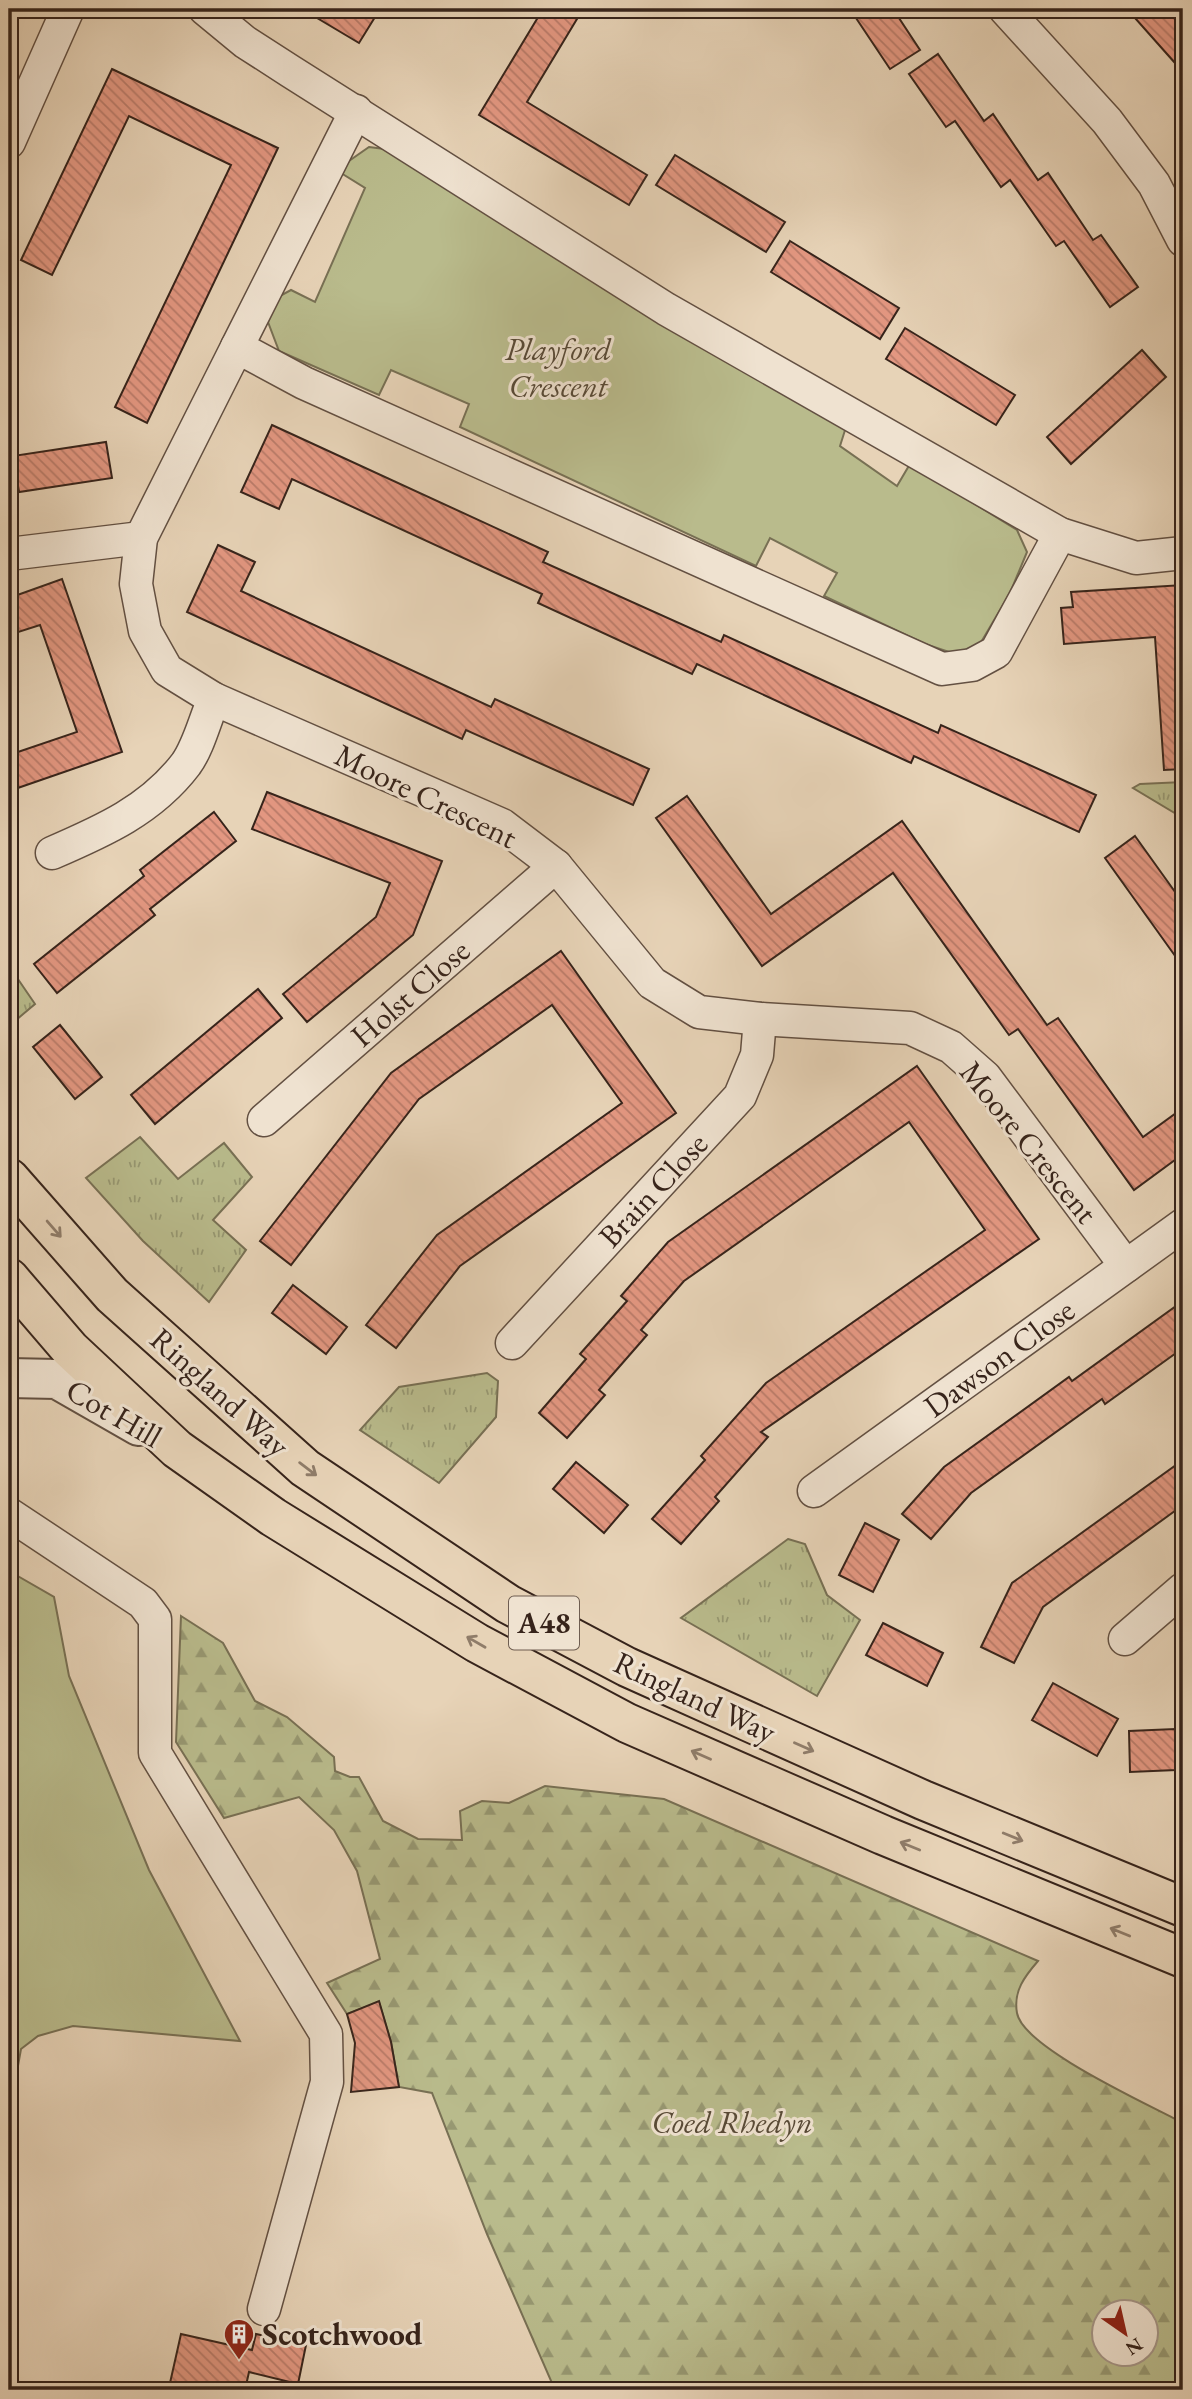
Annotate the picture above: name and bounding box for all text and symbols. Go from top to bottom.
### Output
park label: Playford Crescent [505,328,612,407]
street label: Moore Crescent [328,734,524,858]
street label: Holst Close [342,930,478,1056]
street label: Moore Crescent [951,1052,1107,1232]
street label: Brain Close [589,1124,717,1256]
one-way arrow [46,1220,62,1238]
street label: Dawson Close [915,1289,1083,1427]
street label: Ringland Way [141,1318,299,1466]
street label: Cot Hill [58,1369,170,1457]
one-way arrow [298,1462,317,1476]
road number: A48 [509,1596,579,1650]
one-way arrow [466,1635,487,1648]
street label: Ringland Way [607,1641,784,1753]
one-way arrow [793,1741,815,1754]
one-way arrow [691,1748,712,1761]
one-way arrow [1002,1831,1024,1844]
one-way arrow [899,1839,921,1852]
one-way arrow [1110,1925,1131,1938]
park label: Coed Rhedyn [651,2101,813,2143]
north arrow [1090,2298,1160,2368]
place label: Scotchwood [262,2313,423,2355]
building icon: Scotchwood [222,2317,256,2361]
text: N [1120,2332,1148,2362]

